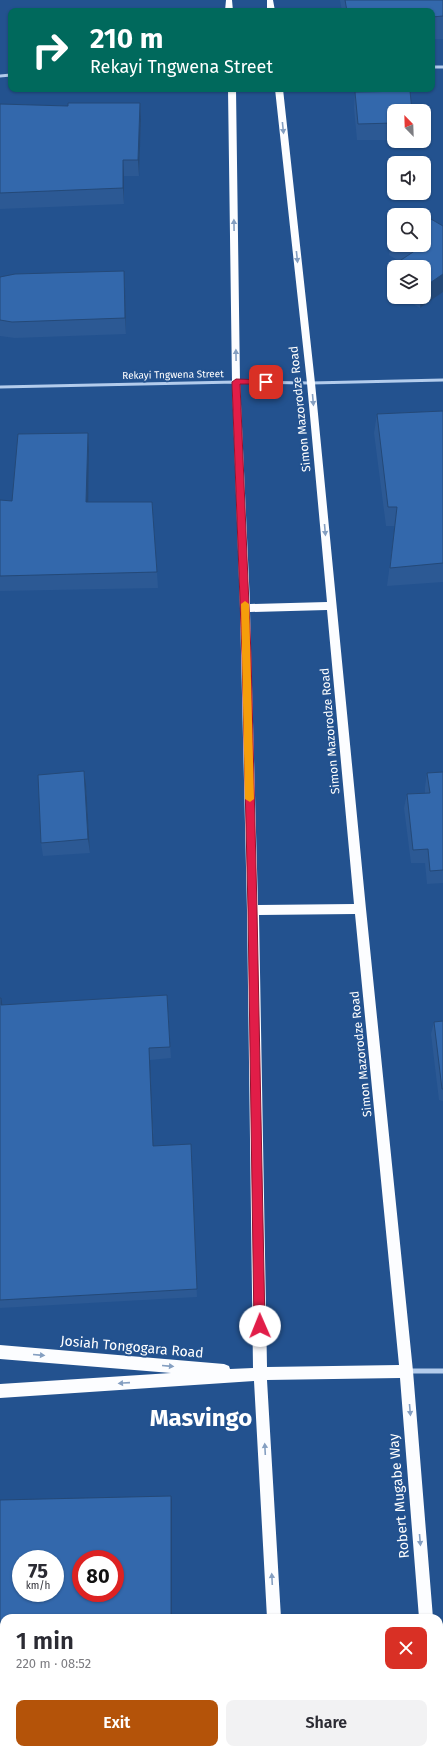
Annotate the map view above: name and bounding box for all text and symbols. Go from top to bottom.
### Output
text: 210 m [90,22,164,55]
icon: right [24,24,76,76]
text: Rekayi Tngwena Street [90,56,273,78]
north arrow [387,104,431,148]
map controls [387,104,431,304]
one-way arrow [280,122,286,134]
button: sound [387,156,431,200]
button: search [387,208,431,252]
one-way arrow [231,218,237,231]
one-way arrow [294,251,301,263]
button: layers [387,260,431,304]
street label: Simon Mazorodze Road [286,345,314,473]
one-way arrow [233,348,239,361]
pin [249,365,283,399]
street label: Rekayi Tngwena Street [122,368,224,382]
icon: arrive [255,371,277,393]
one-way arrow [310,394,316,406]
one-way arrow [321,524,328,536]
street label: Simon Mazorodze Road [318,667,342,795]
street label: Simon Mazorodze Road [347,990,375,1118]
position arrow [239,1305,281,1347]
street label: Josiah Tongogara Road [60,1332,204,1362]
one-way arrow [33,1352,45,1358]
one-way arrow [162,1363,174,1369]
one-way arrow [118,1379,130,1386]
district label: Masvingo [150,1404,252,1432]
one-way arrow [406,1404,413,1416]
street label: Robert Mugabe Way [385,1433,413,1559]
one-way arrow [261,1443,268,1455]
one-way arrow [417,1533,423,1546]
speed limit sign: 80 [72,1550,124,1602]
text: 75 [28,1559,48,1583]
one-way arrow [268,1573,275,1585]
text: km/h [26,1580,50,1592]
text: 1 min [16,1627,74,1655]
button: close [385,1627,427,1669]
text: 220 m · 08:52 [16,1656,91,1671]
button: Exit [16,1700,218,1746]
button: Share [226,1700,427,1746]

